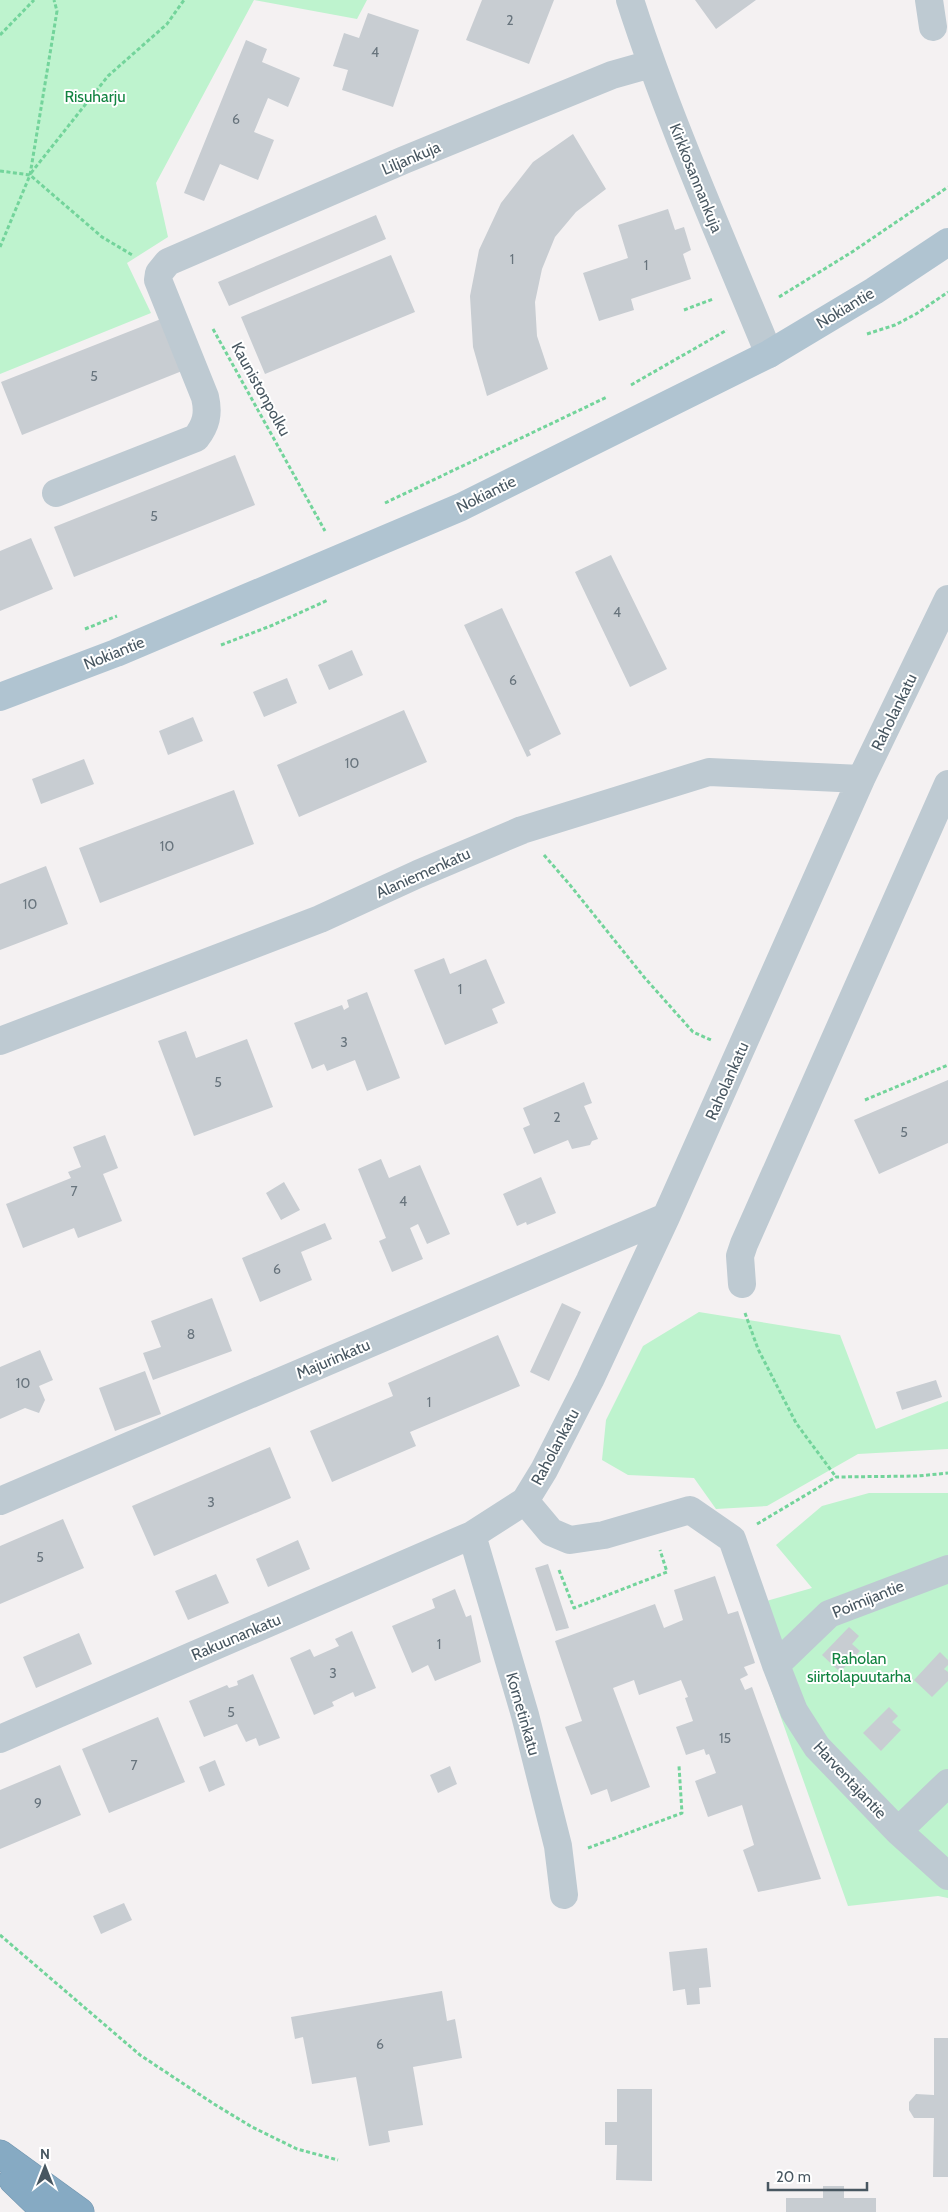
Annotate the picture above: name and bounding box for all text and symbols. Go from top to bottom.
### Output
house number: 2 [506,11,514,29]
house number: 4 [371,43,379,61]
park label: Risuharju [64,87,126,106]
house number: 6 [232,110,240,128]
street label: Kirkkosannankuja [665,121,727,236]
street label: Liljankuja [379,137,443,179]
house number: 1 [510,250,514,268]
house number: 1 [644,256,648,274]
street label: Nokiantie [813,283,877,333]
street label: Kaunistonpolku [227,339,295,439]
house number: 5 [90,367,98,385]
street label: Nokiantie [453,471,519,517]
house number: 5 [150,507,158,525]
house number: 4 [613,603,621,621]
street label: Nokiantie [81,632,147,674]
street label: Raholankatu [867,670,921,754]
house number: 6 [509,671,517,689]
house number: 10 [345,754,359,772]
house number: 10 [160,837,174,855]
street label: Alaniemenkatu [373,844,473,902]
house number: 10 [23,895,37,913]
house number: 1 [458,980,462,998]
house number: 3 [340,1033,348,1051]
street label: Raholankatu [701,1039,753,1123]
house number: 5 [214,1073,222,1091]
house number: 2 [553,1108,561,1126]
house number: 5 [900,1123,908,1141]
house number: 7 [70,1182,78,1200]
house number: 4 [399,1192,407,1210]
house number: 6 [273,1260,281,1278]
house number: 8 [187,1325,195,1343]
street label: Majurinkatu [293,1335,373,1383]
house number: 10 [16,1374,30,1392]
house number: 1 [427,1393,431,1411]
street label: Raholankatu [527,1406,583,1488]
house number: 3 [207,1493,215,1511]
house number: 5 [36,1548,44,1566]
street label: Poimijantie [829,1576,907,1622]
street label: Rakuunankatu [188,1610,284,1664]
house number: 1 [437,1635,441,1653]
park label: Raholan siirtolapuutarha [807,1649,911,1686]
house number: 3 [329,1664,337,1682]
street label: Kornetinkatu [502,1670,544,1758]
house number: 5 [227,1703,235,1721]
house number: 15 [719,1729,731,1747]
street label: Harventajantie [809,1737,891,1823]
house number: 7 [130,1756,138,1774]
house number: 9 [34,1794,42,1812]
house number: 6 [376,2035,384,2053]
north arrow [20,2142,70,2192]
text: N [40,2145,50,2163]
scale bar [768,2160,867,2192]
text: 20 m [776,2168,811,2186]

